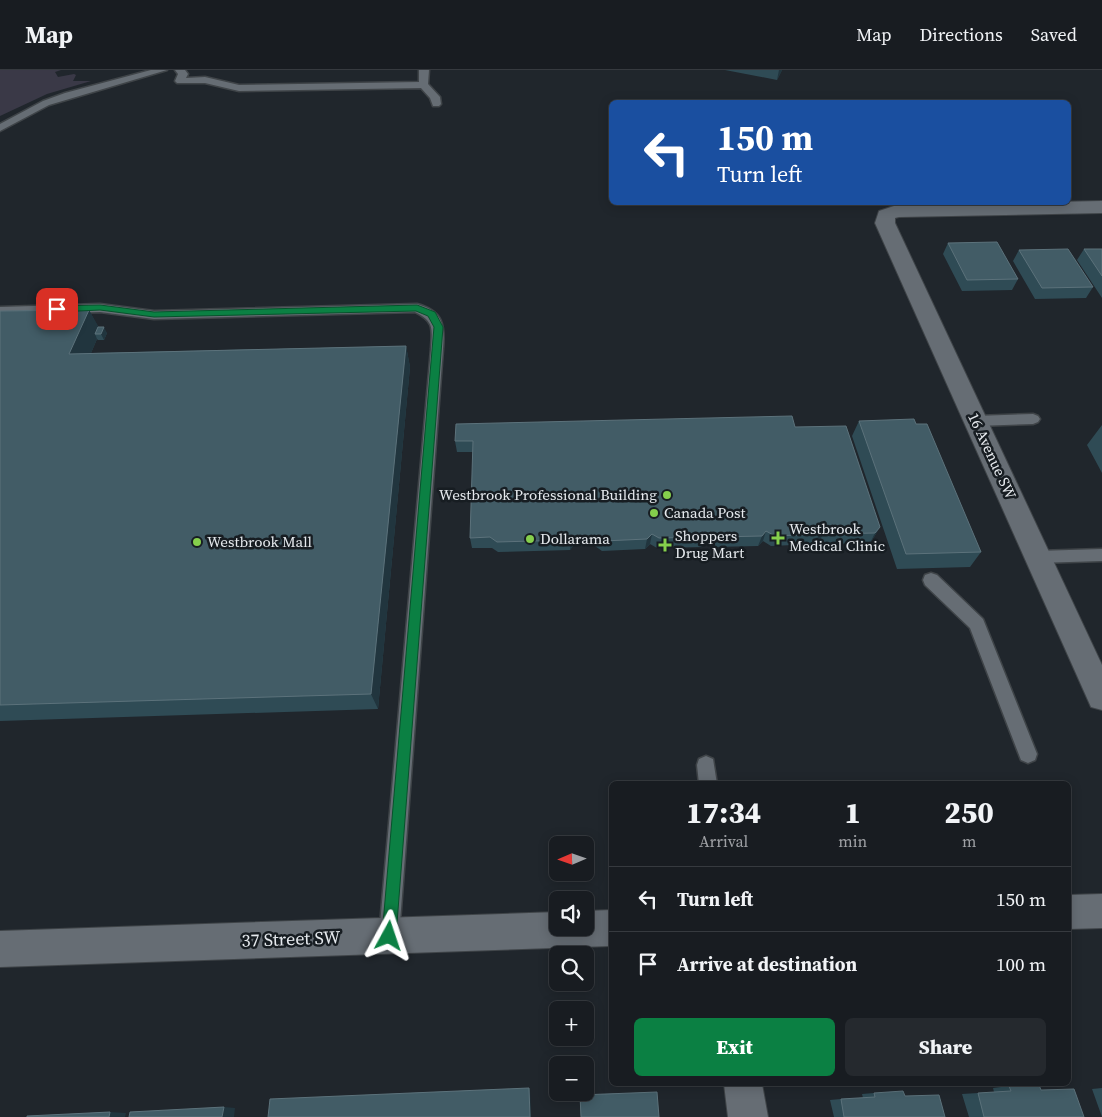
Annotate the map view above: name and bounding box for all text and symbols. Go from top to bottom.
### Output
text: Map [25,18,73,51]
text: Map [856,22,892,47]
text: Directions [920,22,1003,47]
text: Saved [1031,22,1077,47]
text: 150 m [717,114,813,162]
icon: left [634,120,699,185]
text: Turn left [717,159,802,189]
pin [36,288,78,330]
icon: arrive [43,295,71,323]
street label: 16 Avenue SW [963,409,1022,503]
place label: Westbrook Professional Building [439,484,657,505]
marker: Westbrook Professional Building [661,489,673,501]
place label: Canada Post [664,502,746,523]
marker: Canada Post [648,507,660,519]
place label: Westbrook Medical Clinic [789,518,885,556]
place label: Shoppers Drug Mart [675,525,744,563]
place label: Dollarama [540,528,610,549]
place label: Westbrook Mall [207,531,313,552]
marker: Westbrook Medical Clinic [771,531,785,545]
marker: Dollarama [524,533,536,545]
marker: Westbrook Mall [191,536,203,548]
marker: Shoppers Drug Mart [659,539,671,551]
text: 17:34 [686,792,761,833]
text: 1 [844,792,861,833]
text: 250 [944,792,994,833]
text: Arrival [699,830,748,852]
text: min [838,830,867,852]
text: m [962,830,976,852]
north arrow [549,836,594,881]
map controls [549,836,594,1101]
icon: left [634,885,662,913]
text: Turn left [677,886,753,912]
text: 150 m [996,886,1046,912]
button: sound [549,891,594,936]
position arrow [362,909,414,961]
street label: 37 Street SW [241,924,342,953]
button: search [549,946,594,991]
icon: arrive [634,950,662,978]
text: Arrive at destination [677,951,857,977]
text: 100 m [996,951,1046,977]
button: + [549,1001,594,1046]
button: Exit [634,1018,835,1076]
button: Share [845,1018,1046,1076]
button: − [549,1056,594,1101]

